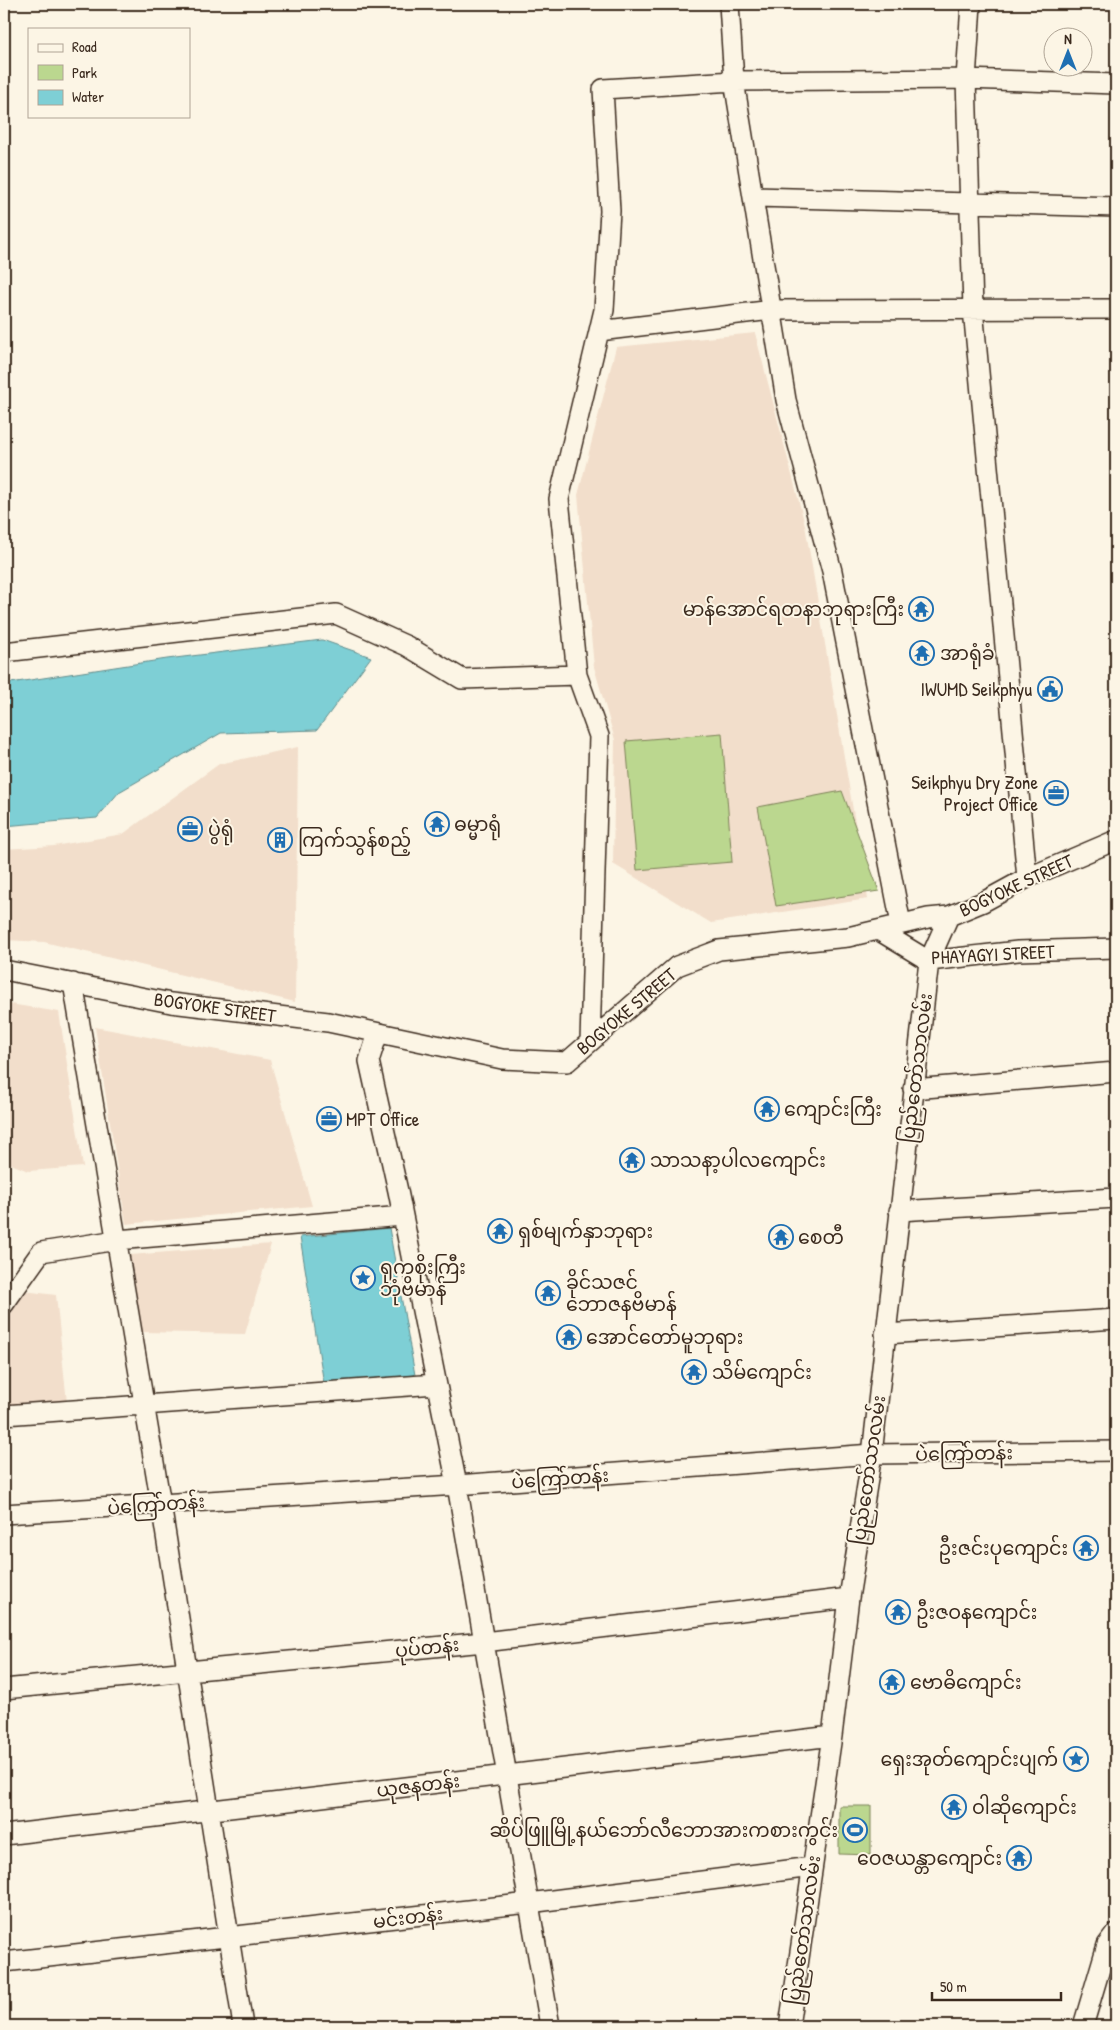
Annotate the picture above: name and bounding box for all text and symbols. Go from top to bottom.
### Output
legend [28,28,190,118]
north arrow [1042,28,1092,78]
text: N [1064,29,1072,48]
text: Road [72,36,97,57]
text: Park [72,62,97,83]
text: Water [72,86,104,107]
place label: မာန်အောင်ရတနာဘုရားကြီး [683,595,904,626]
temple icon: မာန်အောင်ရတနာဘုရားကြီး [908,596,934,622]
temple icon: အာရုံခံ [909,640,935,666]
place label: အာရုံခံ [940,640,995,670]
place label: IWUMD Seikphyu [921,676,1032,702]
public building icon: IWUMD Seikphyu [1037,676,1063,702]
place label: Seikphyu Dry Zone Project Office [911,769,1038,817]
office icon: Seikphyu Dry Zone Project Office [1043,780,1069,806]
temple icon: ဓမ္မာရုံ [424,811,450,837]
place label: ဓမ္မာရုံ [454,811,501,841]
office icon: ပွဲရုံ [177,816,203,842]
place label: ပွဲရုံ [208,816,234,846]
place label: ကြက်သွန်စည့် [298,826,411,856]
building icon: ကြက်သွန်စည့် [267,827,293,853]
street label: BOGYOKE STREET [955,847,1078,923]
street label: PHAYAGYI STREET [931,938,1056,970]
street label: BOGYOKE STREET [571,961,682,1060]
street label: BOGYOKE STREET [152,986,279,1029]
street label: ပြည်တော်သာလမ်း [893,991,941,1145]
place label: ကျောင်းကြီး [784,1095,882,1125]
temple icon: ကျောင်းကြီး [754,1096,780,1122]
office icon: MPT Office [316,1106,342,1132]
place label: MPT Office [346,1106,420,1132]
place label: သာသနာ့ပါလကျောင်း [650,1146,826,1176]
temple icon: သာသနာ့ပါလကျောင်း [619,1147,645,1173]
place label: ရှစ်မျက်နှာဘုရား [518,1217,653,1248]
temple icon: ရှစ်မျက်နှာဘုရား [487,1218,513,1244]
place label: စေတီ [798,1223,844,1250]
temple icon: စေတီ [768,1224,794,1250]
place label: ရုက္ခစိုးကြီး ဘုံဗိမာန် [380,1253,466,1306]
place icon: ရုက္ခစိုးကြီး ဘုံဗိမာန် [350,1265,376,1291]
place label: ခိုင်သဇင် ဘောဇနဗိမာန် [566,1268,677,1320]
temple icon: ခိုင်သဇင် ဘောဇနဗိမာန် [535,1280,561,1306]
place label: အောင်တော်မူဘုရား [586,1323,743,1354]
temple icon: အောင်တော်မူဘုရား [556,1324,582,1350]
place label: သိမ်ကျောင်း [712,1358,812,1388]
temple icon: သိမ်ကျောင်း [681,1359,707,1385]
street label: ပြည်တော်သာလမ်း [844,1393,894,1547]
street label: ပဲကြော်တန်း [915,1438,1013,1470]
street label: ပဲကြော်တန်း [510,1461,610,1497]
street label: ပဲကြော်တန်း [106,1487,206,1523]
place label: ဦးဇင်းပုကျောင်း [939,1534,1068,1565]
temple icon: ဦးဇင်းပုကျောင်း [1073,1535,1099,1561]
place label: ဦးဇဝနကျောင်း [916,1598,1037,1628]
temple icon: ဦးဇဝနကျောင်း [885,1599,911,1625]
street label: ပုပ်တန်း [393,1630,461,1667]
place label: ဗောဓိကျောင်း [910,1668,1022,1698]
temple icon: ဗောဓိကျောင်း [879,1669,905,1695]
place label: ရှေးအုတ်ကျောင်းပျက် [881,1745,1058,1776]
place icon: ရှေးအုတ်ကျောင်းပျက် [1063,1746,1089,1772]
street label: ယုဇနတန်း [375,1766,462,1807]
place label: ဝါဆိုကျောင်း [972,1793,1077,1824]
temple icon: ဝါဆိုကျောင်း [941,1794,967,1820]
place label: ဆိပ်ဖြူမြို့နယ်ဘော်လီဘောအားကစားကွင်း [489,1816,838,1846]
sports icon: ဆိပ်ဖြူမြို့နယ်ဘော်လီဘောအားကစားကွင်း [842,1817,868,1843]
place label: ဝေဇယန္တာကျောင်း [857,1844,1002,1874]
temple icon: ဝေဇယန္တာကျောင်း [1006,1845,1032,1871]
street label: ပြည်တော်သာလမ်း [779,1853,829,2007]
street label: မင်းတန်း [371,1899,445,1937]
scale bar [932,1970,1061,2002]
text: 50 m [940,1976,967,1997]

